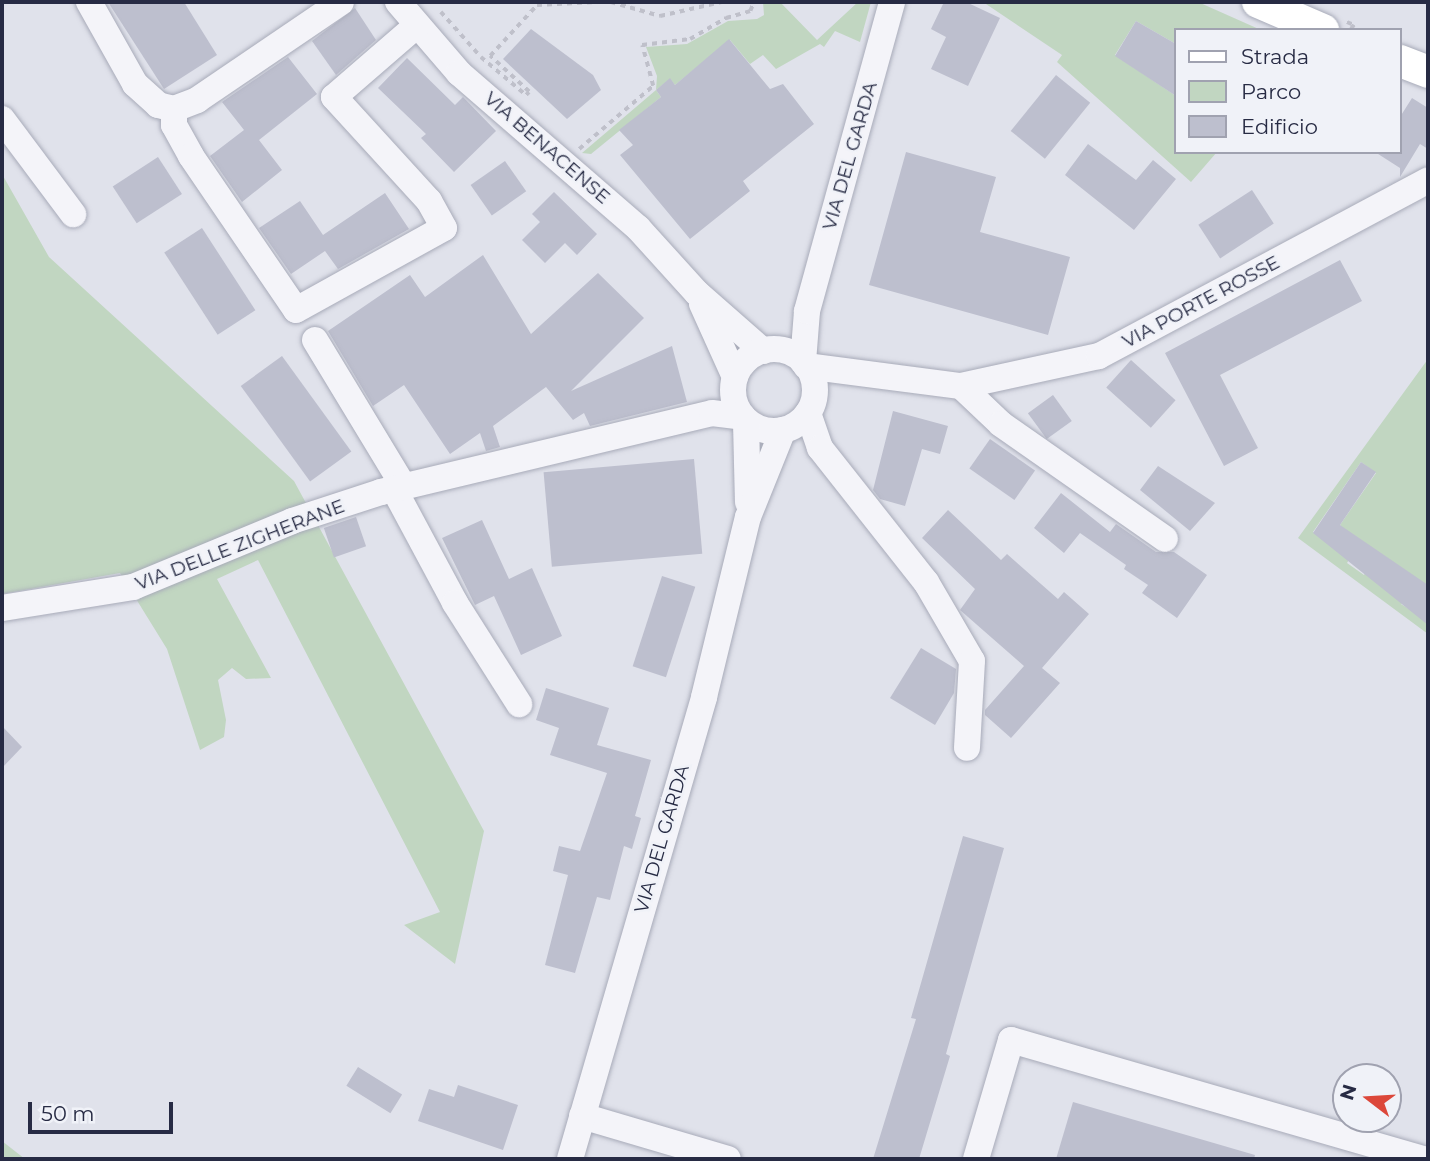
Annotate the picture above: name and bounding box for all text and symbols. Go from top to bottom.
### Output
legend [1174,28,1402,154]
text: Strada [1241,44,1309,69]
street label: VIA DEL GARDA [818,79,882,233]
text: Parco [1241,79,1301,104]
street label: VIA BENACENSE [479,87,615,209]
text: Edificio [1241,114,1318,139]
street label: VIA PORTE ROSSE [1118,251,1284,353]
street label: VIA DELLE ZIGHERANE [132,495,348,595]
street label: VIA DEL GARDA [630,762,694,916]
north arrow [1332,1063,1402,1133]
text: N [1335,1082,1362,1103]
scale bar [32,1088,177,1132]
text: 50 m [41,1101,95,1126]

